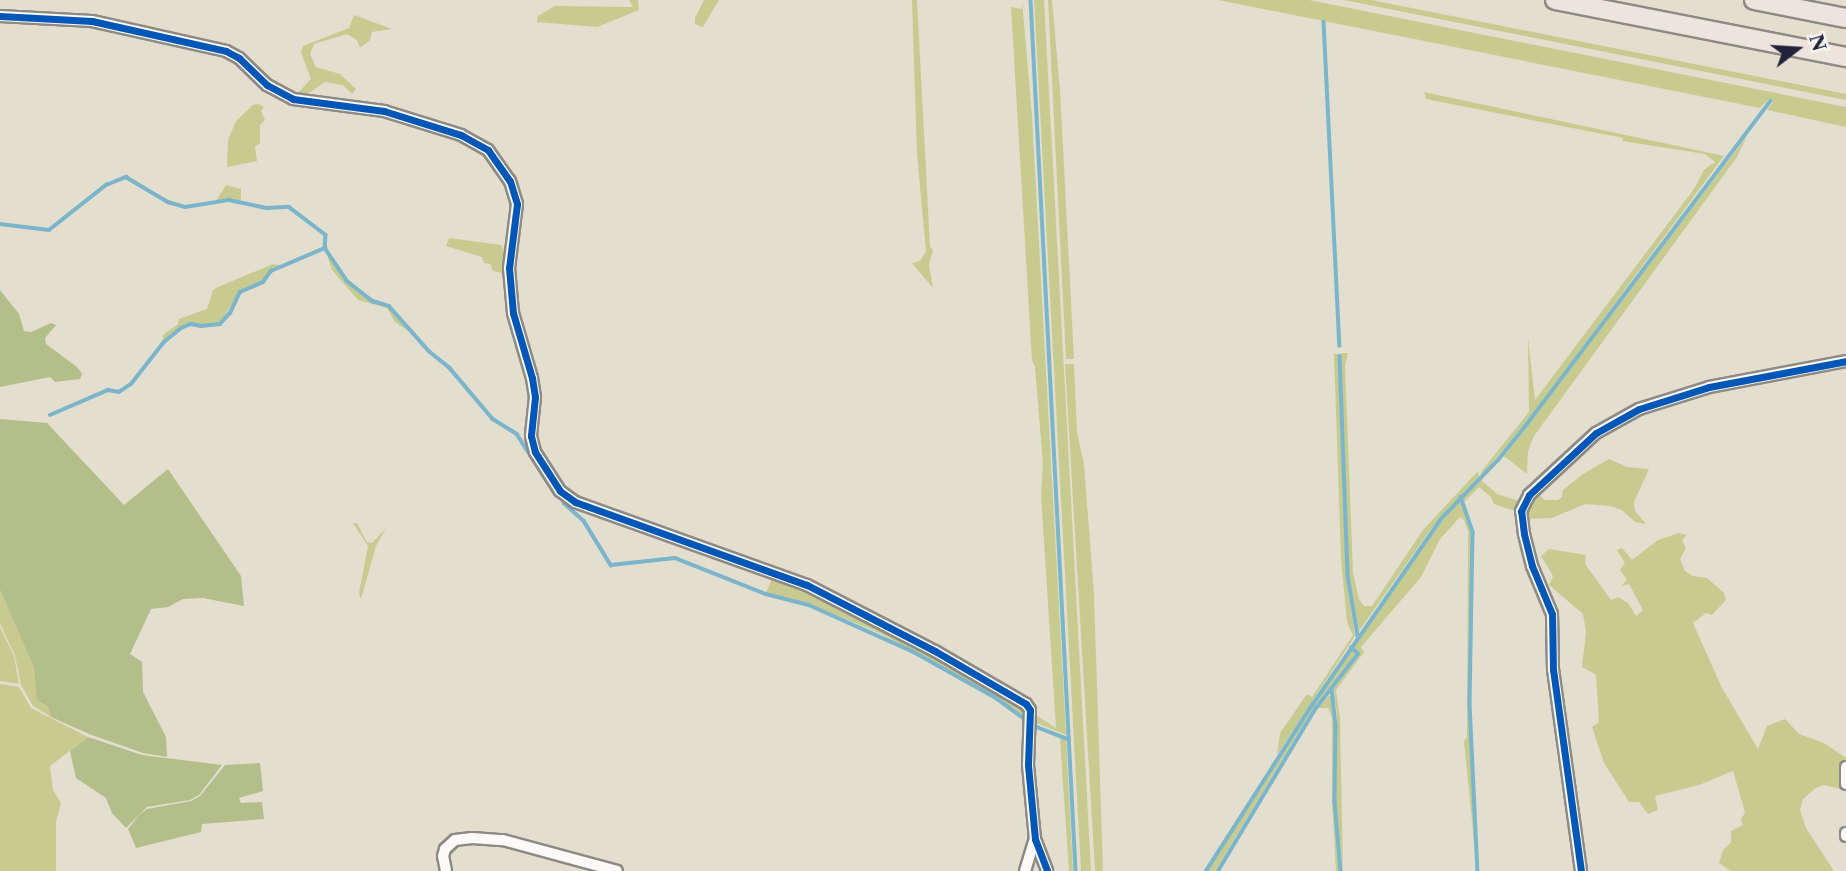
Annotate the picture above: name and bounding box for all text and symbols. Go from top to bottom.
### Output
north arrow [1762,14,1832,84]
text: N [1804,31,1831,54]

